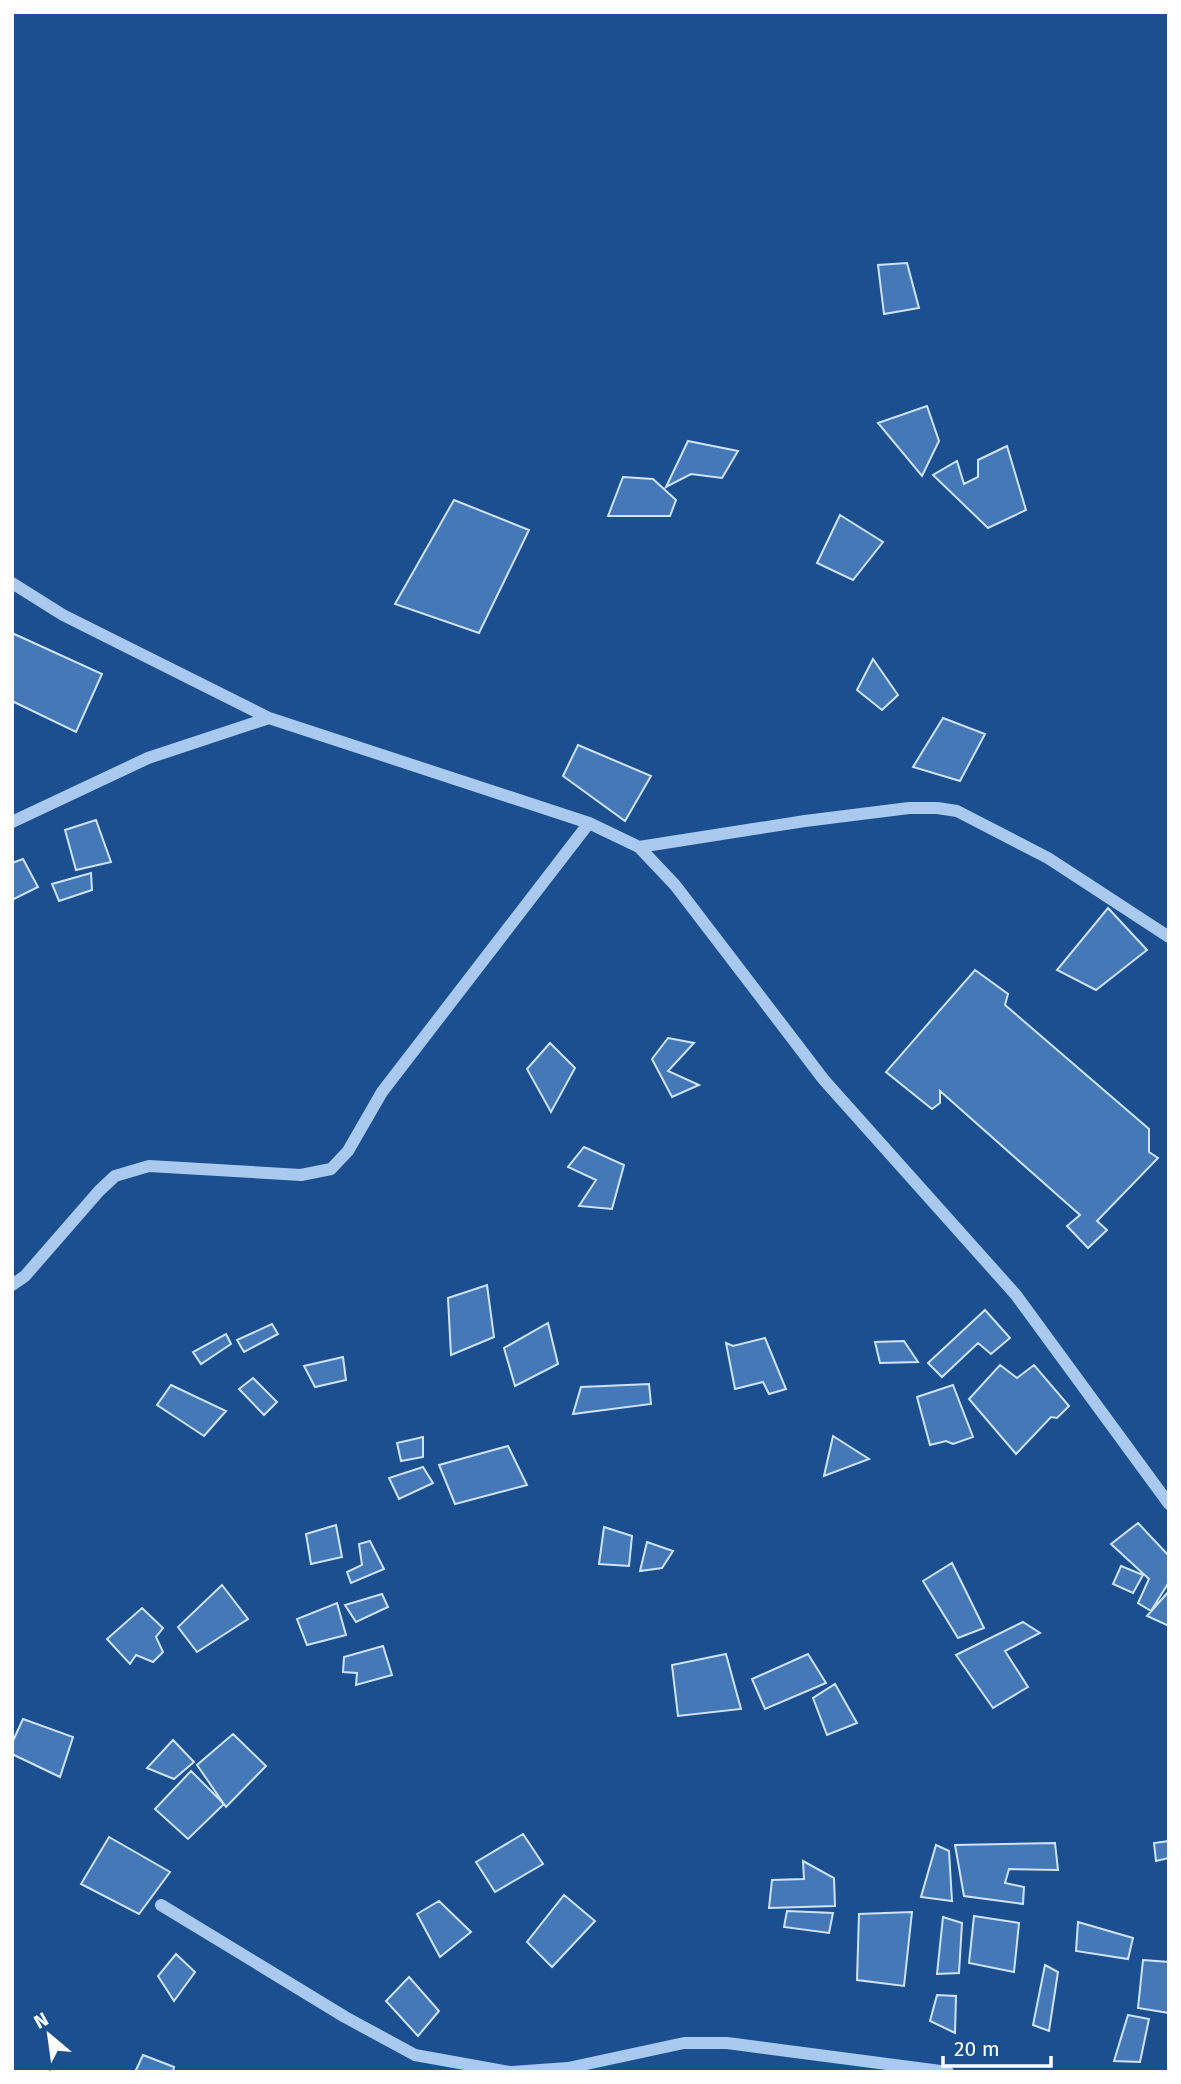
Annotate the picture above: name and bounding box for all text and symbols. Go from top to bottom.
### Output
north arrow [14,2000,84,2070]
text: N [30,2007,52,2034]
scale bar [943,2024,1052,2068]
text: 20 m [954,2036,1000,2062]

